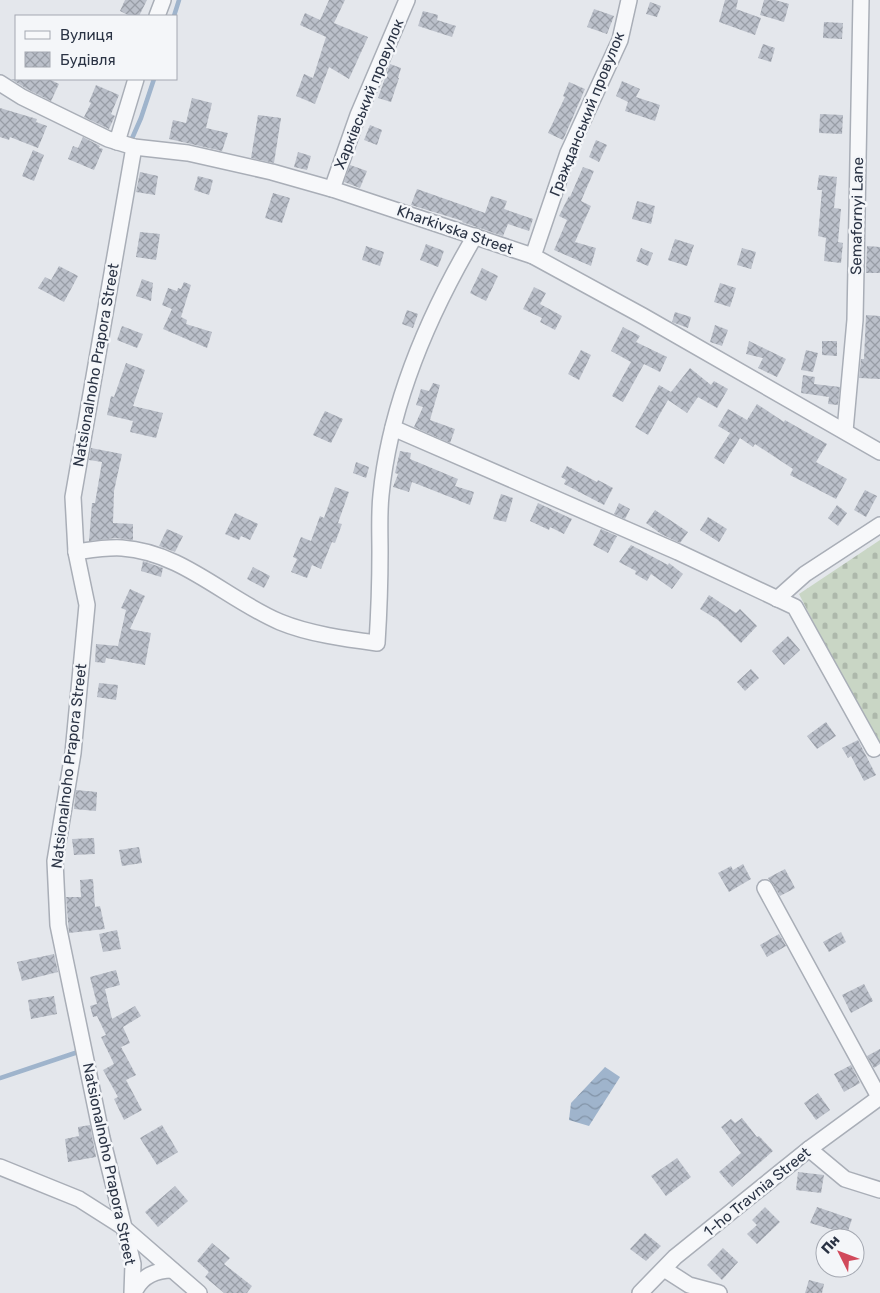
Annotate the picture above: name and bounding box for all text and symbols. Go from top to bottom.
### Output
legend [15,15,178,80]
street label: Харківський провулок [331,16,407,172]
text: Вулиця [60,26,113,44]
street label: Гражданський провулок [546,29,628,199]
text: Будівля [60,51,116,69]
street label: Semafornyi Lane [847,157,867,275]
street label: Kharkivska Street [394,202,516,258]
street label: Natsionalnoho Prapora Street [69,262,123,468]
street label: Natsionalnoho Prapora Street [47,662,91,870]
street label: Natsionalnoho Prapora Street [79,1061,139,1267]
street label: 1-ho Travnia Street [700,1143,814,1241]
north arrow [815,1228,865,1278]
text: Пн [818,1232,844,1258]

